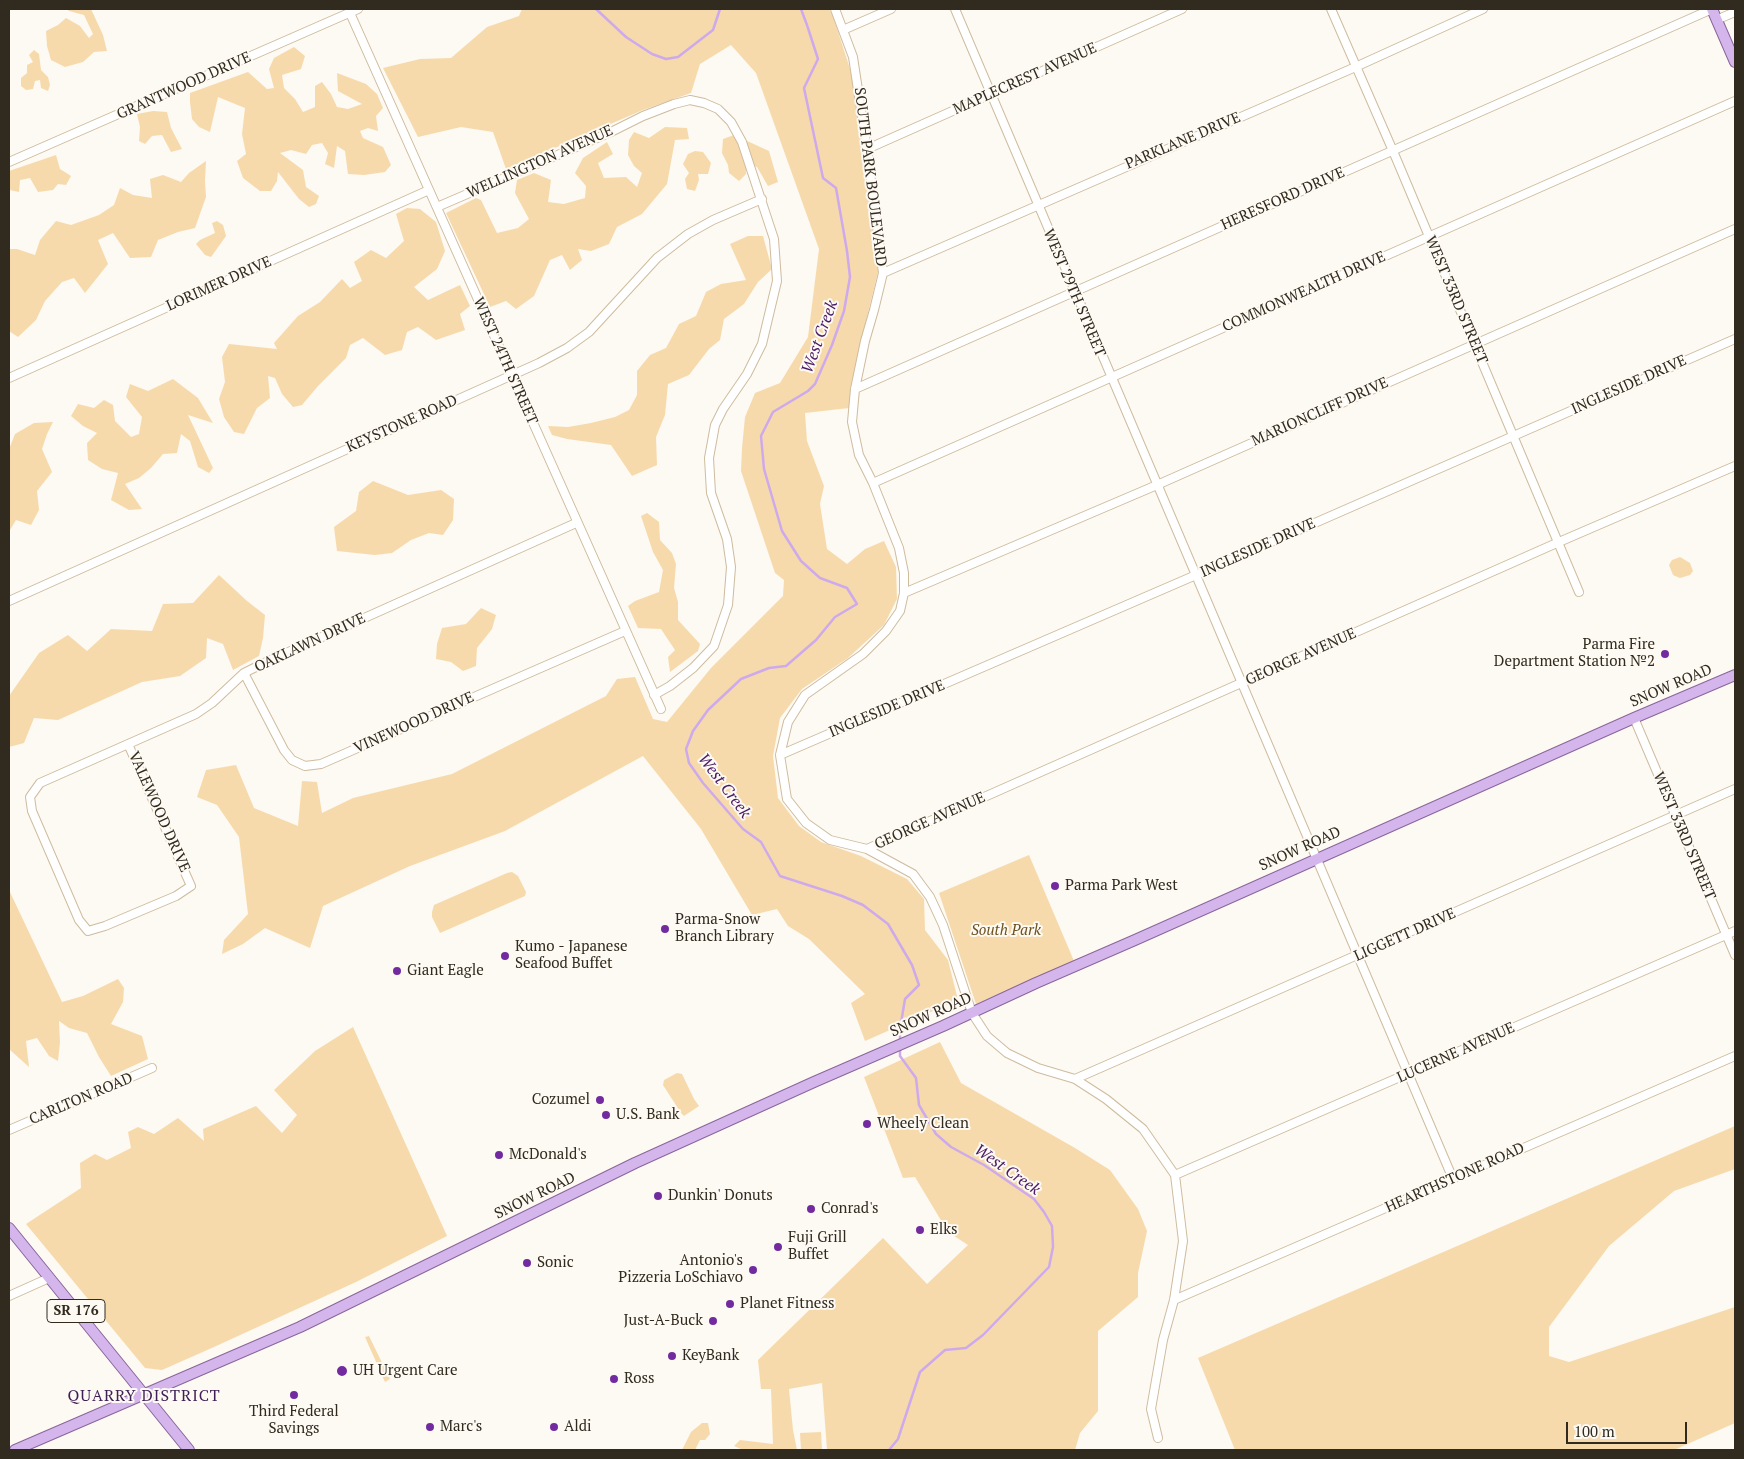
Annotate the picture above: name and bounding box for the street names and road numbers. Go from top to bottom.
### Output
street label: MAPLECREST AVENUE [950,39,1100,119]
street label: GRANTWOOD DRIVE [114,48,254,124]
street label: SOUTH PARK BOULEVARD [850,86,890,268]
street label: PARKLANE DRIVE [1123,109,1243,173]
street label: WELLINGTON AVENUE [464,122,616,202]
street label: HERESFORD DRIVE [1218,164,1348,234]
street label: WEST 29TH STREET [1039,226,1109,360]
street label: WEST 33RD STREET [1421,233,1491,367]
street label: COMMONWEALTH DRIVE [1220,248,1388,336]
street label: LORIMER DRIVE [164,253,274,315]
street label: WEST 24TH STREET [469,295,541,427]
street label: INGLESIDE DRIVE [1569,351,1689,419]
street label: MARIONCLIFF DRIVE [1249,374,1391,450]
street label: KEYSTONE ROAD [344,391,460,457]
street label: INGLESIDE DRIVE [1198,514,1318,582]
street label: OAKLAWN DRIVE [252,609,368,677]
street label: GEORGE AVENUE [1243,624,1359,690]
street label: SNOW ROAD [1627,661,1715,711]
street label: INGLESIDE DRIVE [826,676,948,742]
street label: VINEWOOD DRIVE [351,688,477,758]
street label: VALEWOOD DRIVE [124,749,194,875]
street label: WEST 33RD STREET [1649,769,1719,903]
street label: GEORGE AVENUE [872,788,988,854]
street label: SNOW ROAD [1256,823,1344,875]
street label: LIGGETT DRIVE [1351,905,1459,965]
street label: SNOW ROAD [887,989,975,1041]
street label: LUCERNE AVENUE [1394,1019,1518,1087]
street label: CARLTON ROAD [26,1069,136,1129]
street label: HEARTHSTONE ROAD [1383,1139,1527,1217]
street label: SNOW ROAD [492,1169,578,1223]
road number: SR 176 [47,1300,105,1322]

